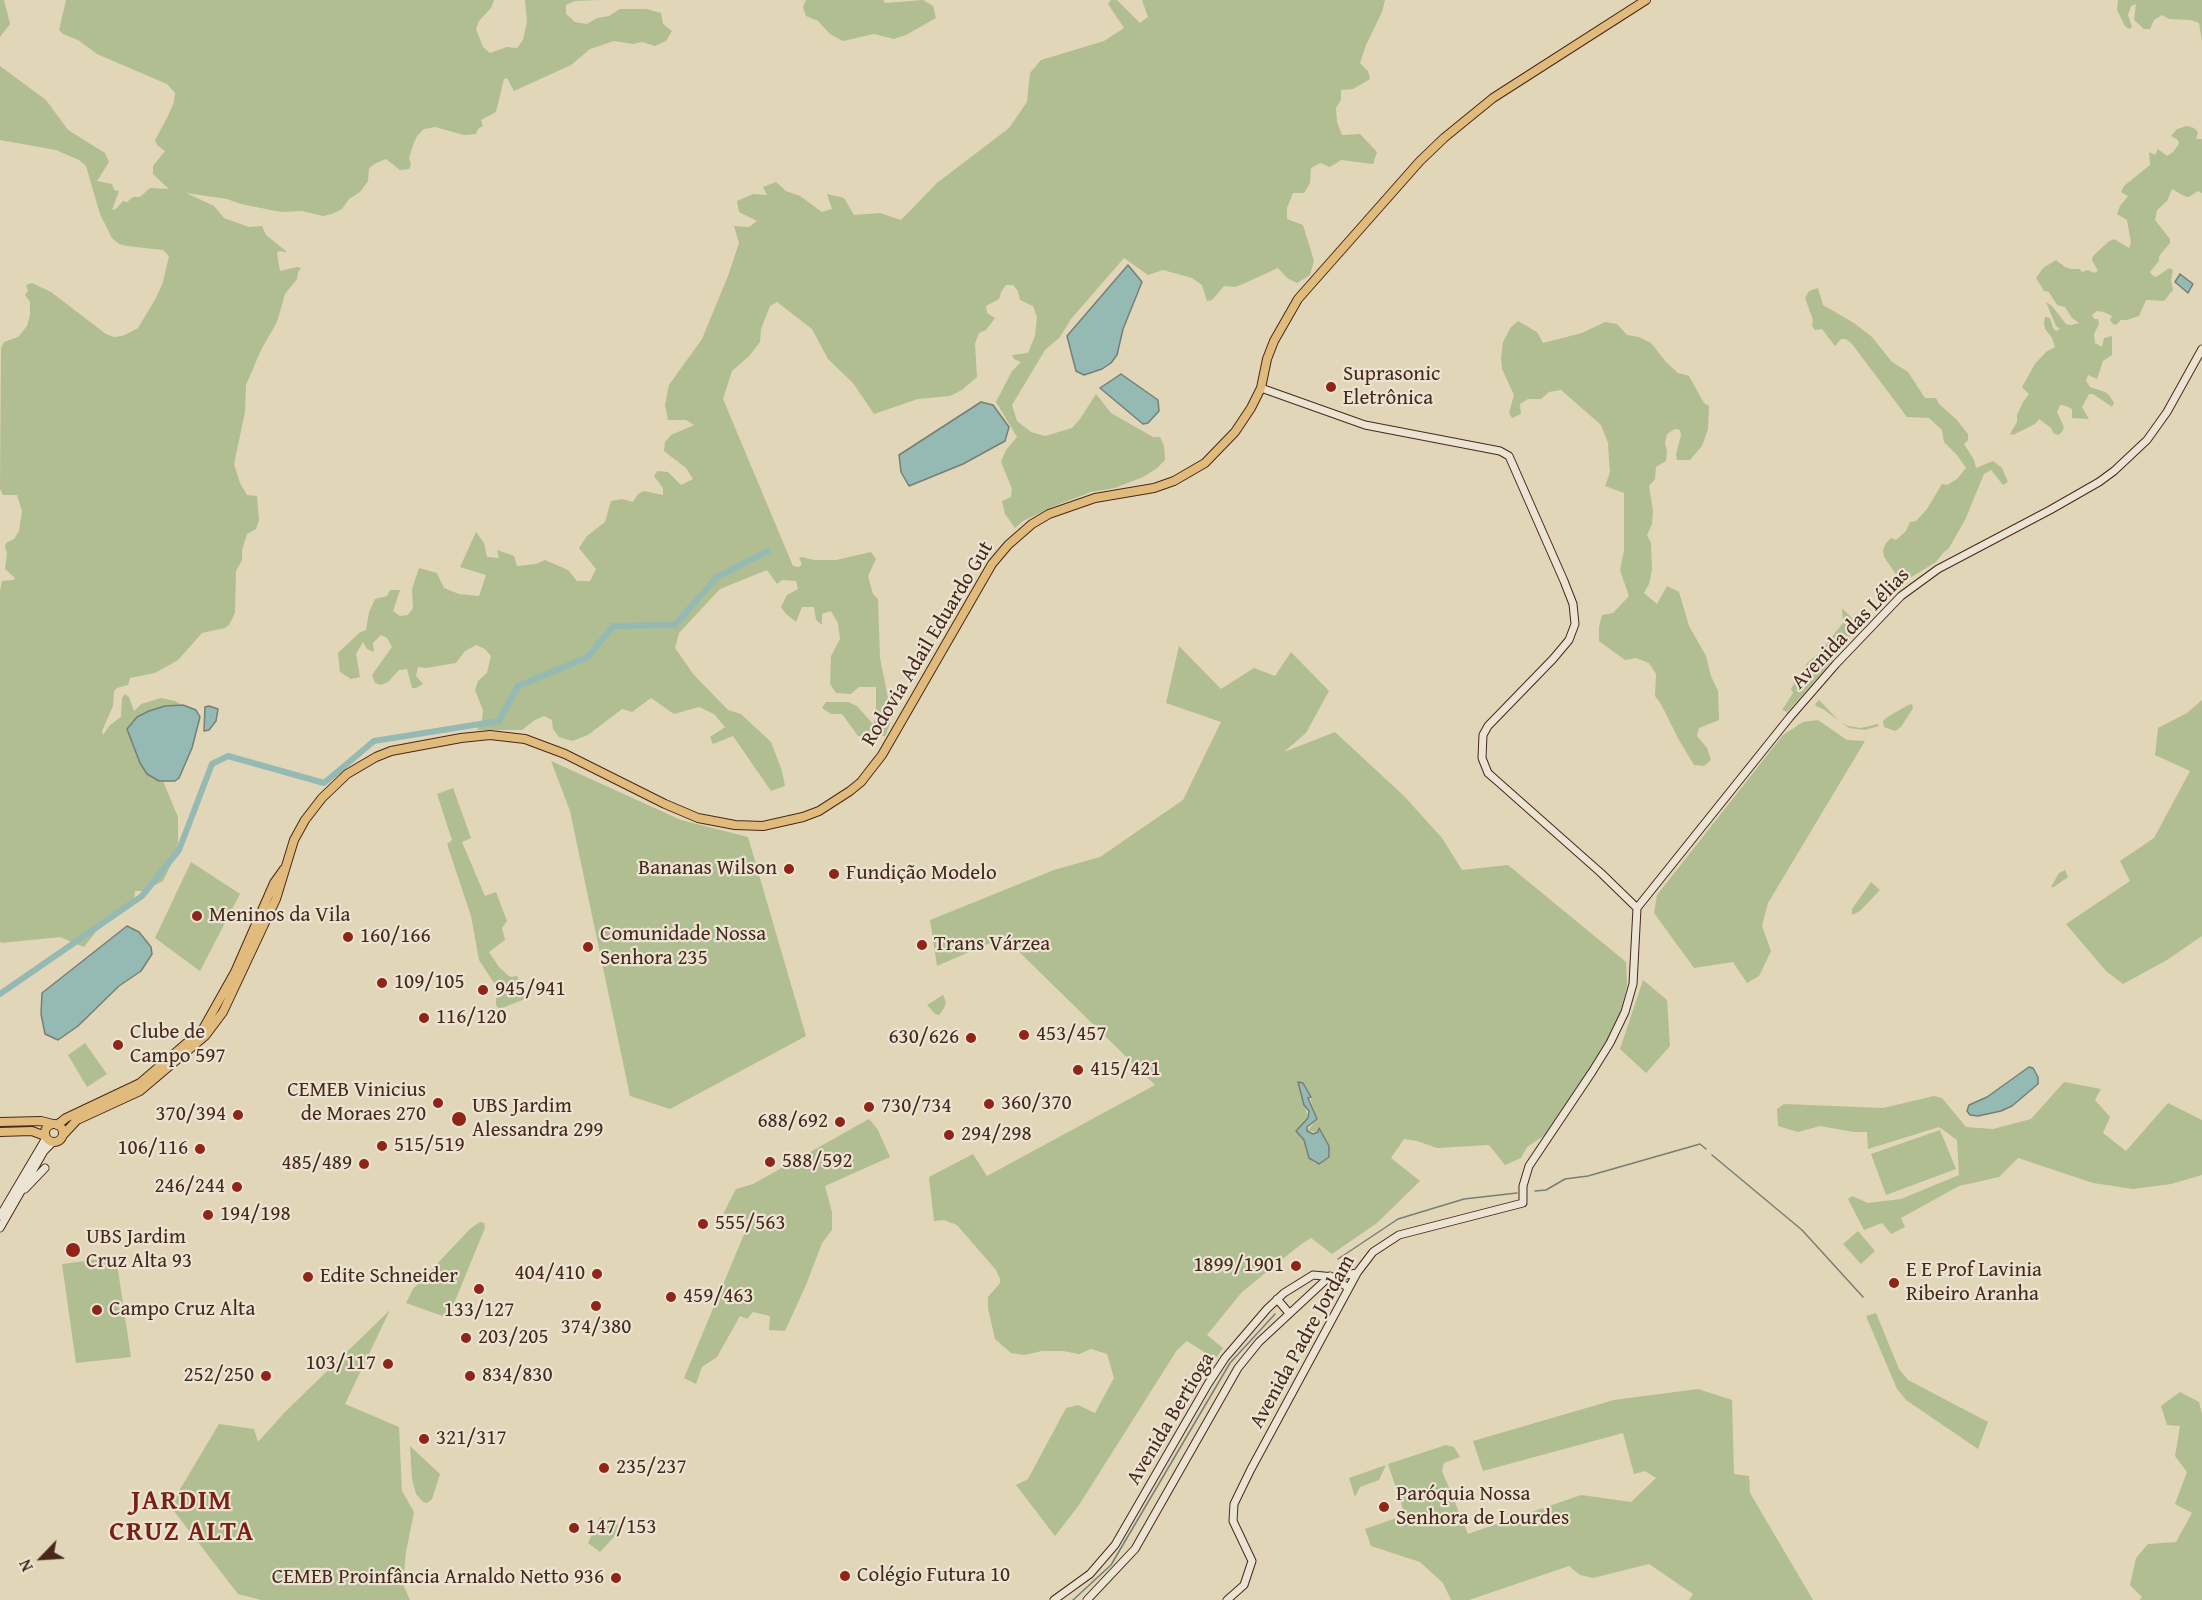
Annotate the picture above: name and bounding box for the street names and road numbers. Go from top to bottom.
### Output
street label: Rodovia Adail Eduardo Gut [857,537,999,751]
street label: Avenida das Lélias [1787,563,1915,695]
street label: Avenida Padre Jordam [1245,1251,1361,1433]
street label: Avenida Bertioga [1122,1348,1220,1490]

